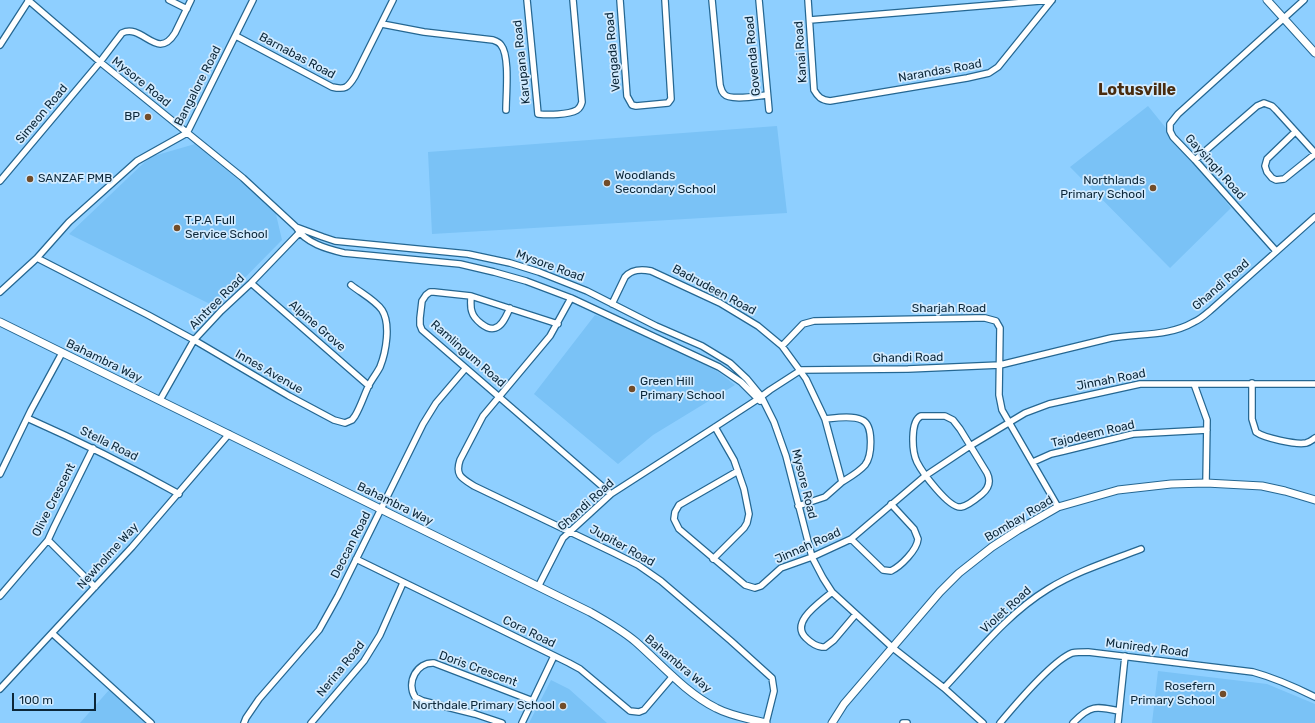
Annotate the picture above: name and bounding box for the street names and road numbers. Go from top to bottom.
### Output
street label: Vengada Road [602,11,624,93]
street label: Govenda Road [742,15,764,97]
street label: Karupana Road [510,19,534,105]
street label: Kanai Road [792,21,810,83]
street label: Barnabas Road [256,30,338,82]
street label: Bangalore Road [172,44,224,128]
street label: Mysore Road [109,54,173,110]
street label: Narandas Road [897,57,983,85]
street label: Simeon Road [13,81,71,147]
street label: Gaysingh Road [1182,131,1248,203]
street label: Mysore Road [514,247,586,285]
street label: Ghandi Road [1190,256,1252,314]
street label: Badrudeen Road [670,262,758,318]
street label: Aintree Road [186,271,248,333]
street label: Alpine Grove [286,297,348,355]
street label: Sharjah Road [912,302,986,316]
street label: Ramlingum Road [428,318,508,390]
street label: Bahambra Way [64,336,144,386]
street label: Innes Avenue [233,347,305,397]
street label: Ghandi Road [872,350,944,366]
street label: Jinnah Road [1075,366,1147,394]
street label: Tajodeem Road [1050,417,1136,451]
street label: Stella Road [78,424,140,464]
street label: Mysore Road [788,448,820,520]
street label: Olive Crescent [29,461,79,539]
street label: Ghandi Road [555,476,617,534]
street label: Bahambra Way [355,479,435,529]
street label: Bombay Road [982,493,1056,545]
street label: Deccan Road [328,509,374,581]
street label: Newholme Way [74,520,142,592]
street label: Jupiter Road [587,522,657,570]
street label: Jinnah Road [773,525,843,567]
street label: Violet Road [978,583,1034,637]
street label: Cora Road [500,613,558,651]
street label: Bahambra Way [642,632,714,696]
street label: Muniredy Road [1105,636,1189,660]
street label: Nerina Road [314,638,368,700]
street label: Doris Crescent [437,648,519,690]

